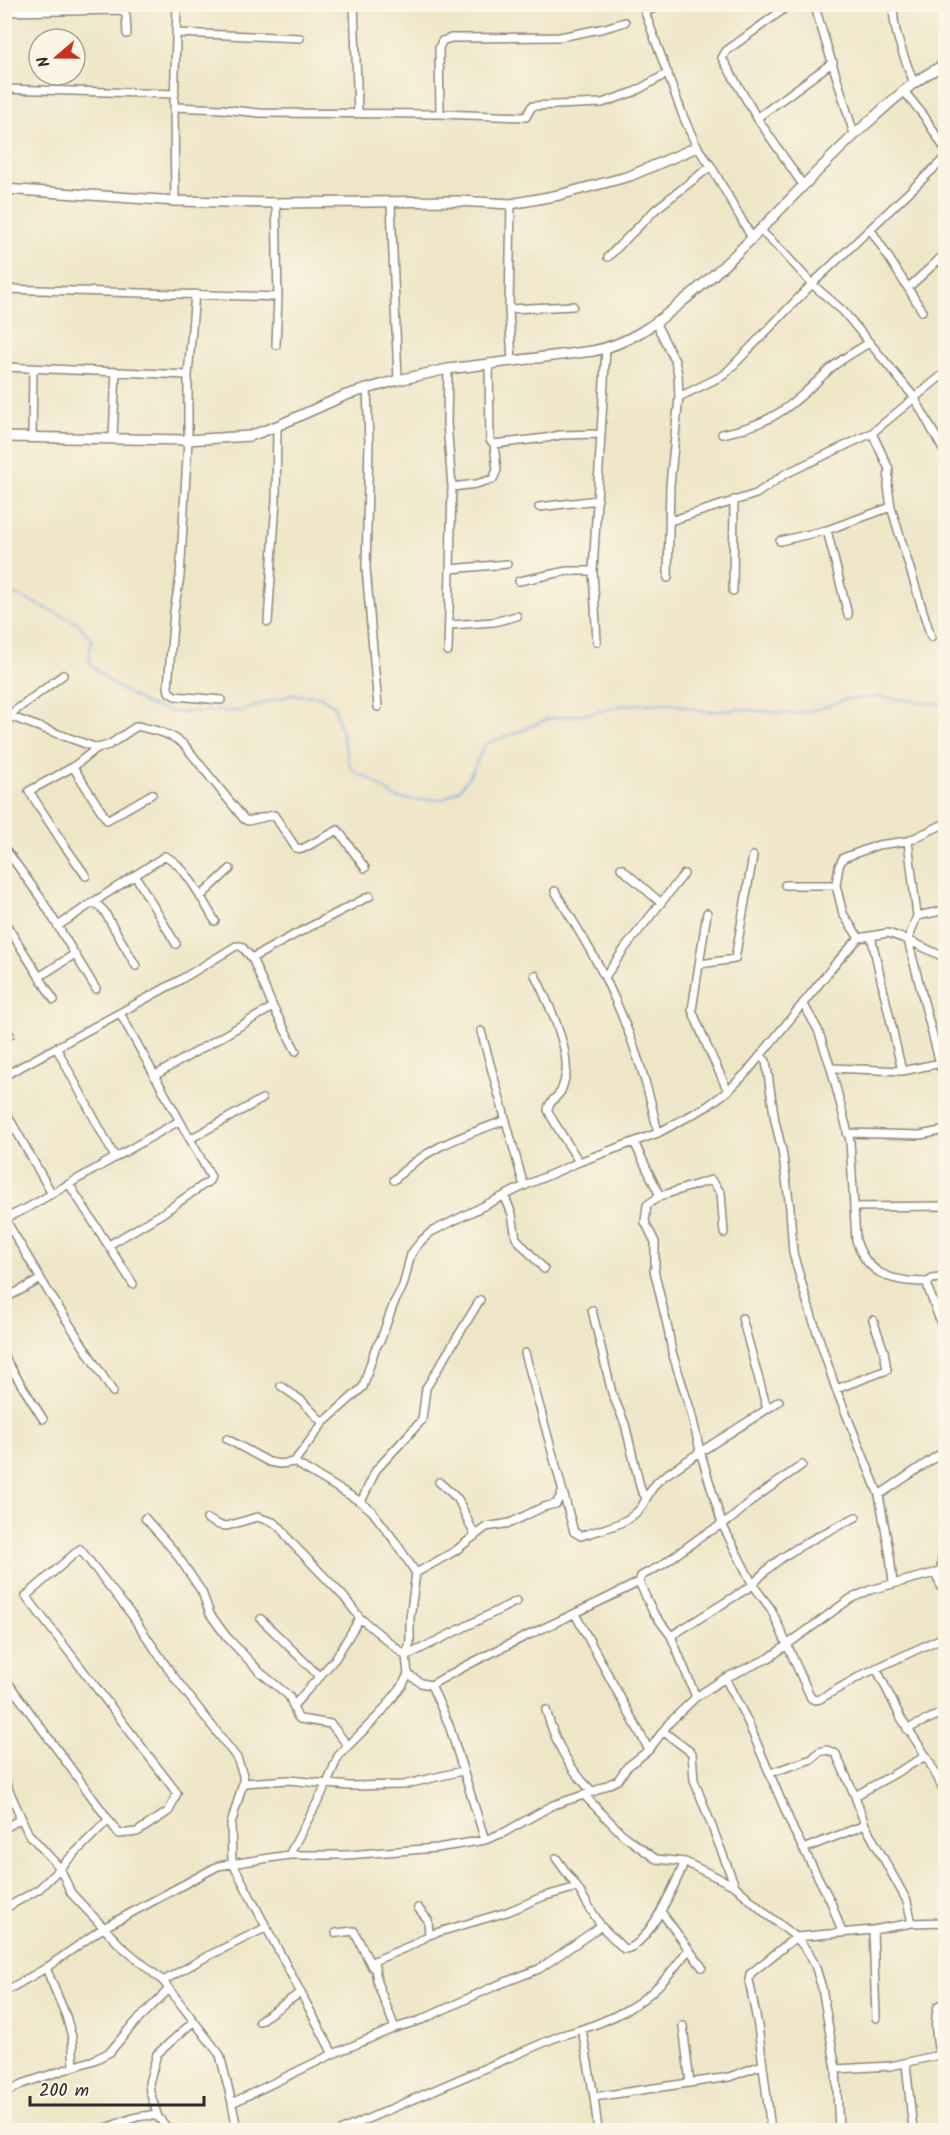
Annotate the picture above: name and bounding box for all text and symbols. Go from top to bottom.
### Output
north arrow [27,27,87,87]
text: N [31,53,58,71]
scale bar [30,2069,204,2107]
text: 200 m [39,2077,89,2106]

